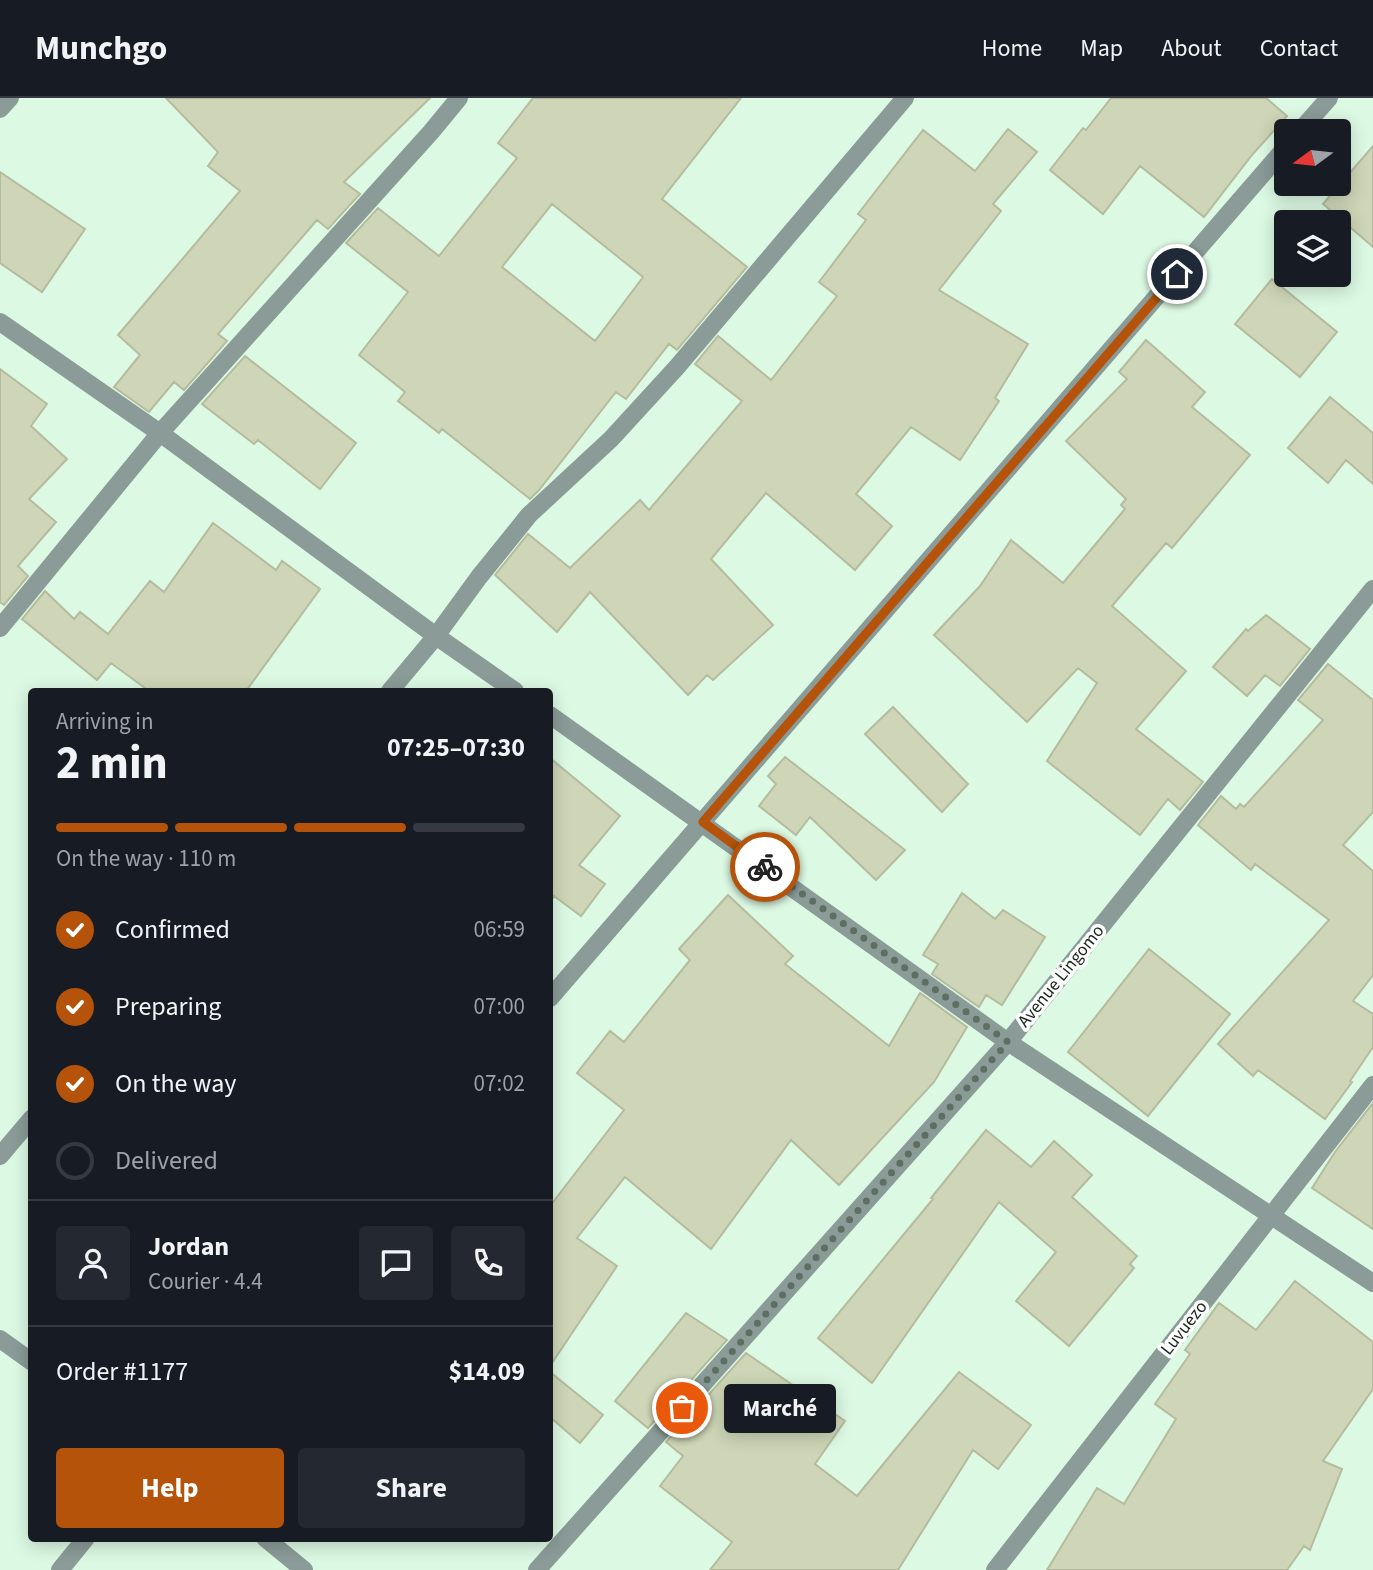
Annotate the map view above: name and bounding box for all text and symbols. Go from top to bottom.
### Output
text: Munchgo [35,25,167,72]
text: Home [982,31,1042,66]
text: Map [1080,31,1123,66]
text: About [1161,31,1222,66]
text: Contact [1260,31,1338,66]
north arrow [1274,119,1351,196]
map controls [1274,119,1351,287]
button: layers [1274,210,1351,287]
pin [1147,244,1207,304]
icon: home [1158,255,1196,293]
text: Arriving in [56,705,154,738]
text: 07:25–07:30 [387,729,525,766]
text: 2 min [56,731,168,796]
courier [730,832,800,902]
text: On the way · 110 m [56,842,236,875]
icon: bike [746,848,784,886]
icon: check [56,911,94,949]
text: Confirmed [115,911,230,948]
text: 06:59 [474,913,525,946]
street label: Avenue Lingomo [1012,919,1110,1033]
icon: check [56,988,94,1026]
text: Preparing [115,988,221,1025]
text: 07:00 [474,990,525,1023]
icon: check [56,1065,94,1103]
text: On the way [115,1065,236,1102]
text: 07:02 [474,1067,525,1100]
text: Delivered [115,1142,218,1179]
button: person [56,1226,130,1300]
button: chat [359,1226,433,1300]
button: phone [451,1226,525,1300]
text: Jordan [148,1228,229,1265]
text: Courier · 4.4 [148,1265,263,1298]
street label: Luvuezo [1155,1296,1213,1360]
text: Order #1177 [56,1353,188,1390]
text: $14.09 [449,1353,525,1390]
pin [652,1378,712,1438]
callout: Marché [724,1384,836,1432]
icon: bag [663,1389,701,1427]
text: Marché [743,1392,817,1425]
button: Help [56,1448,284,1528]
button: Share [298,1448,525,1528]

